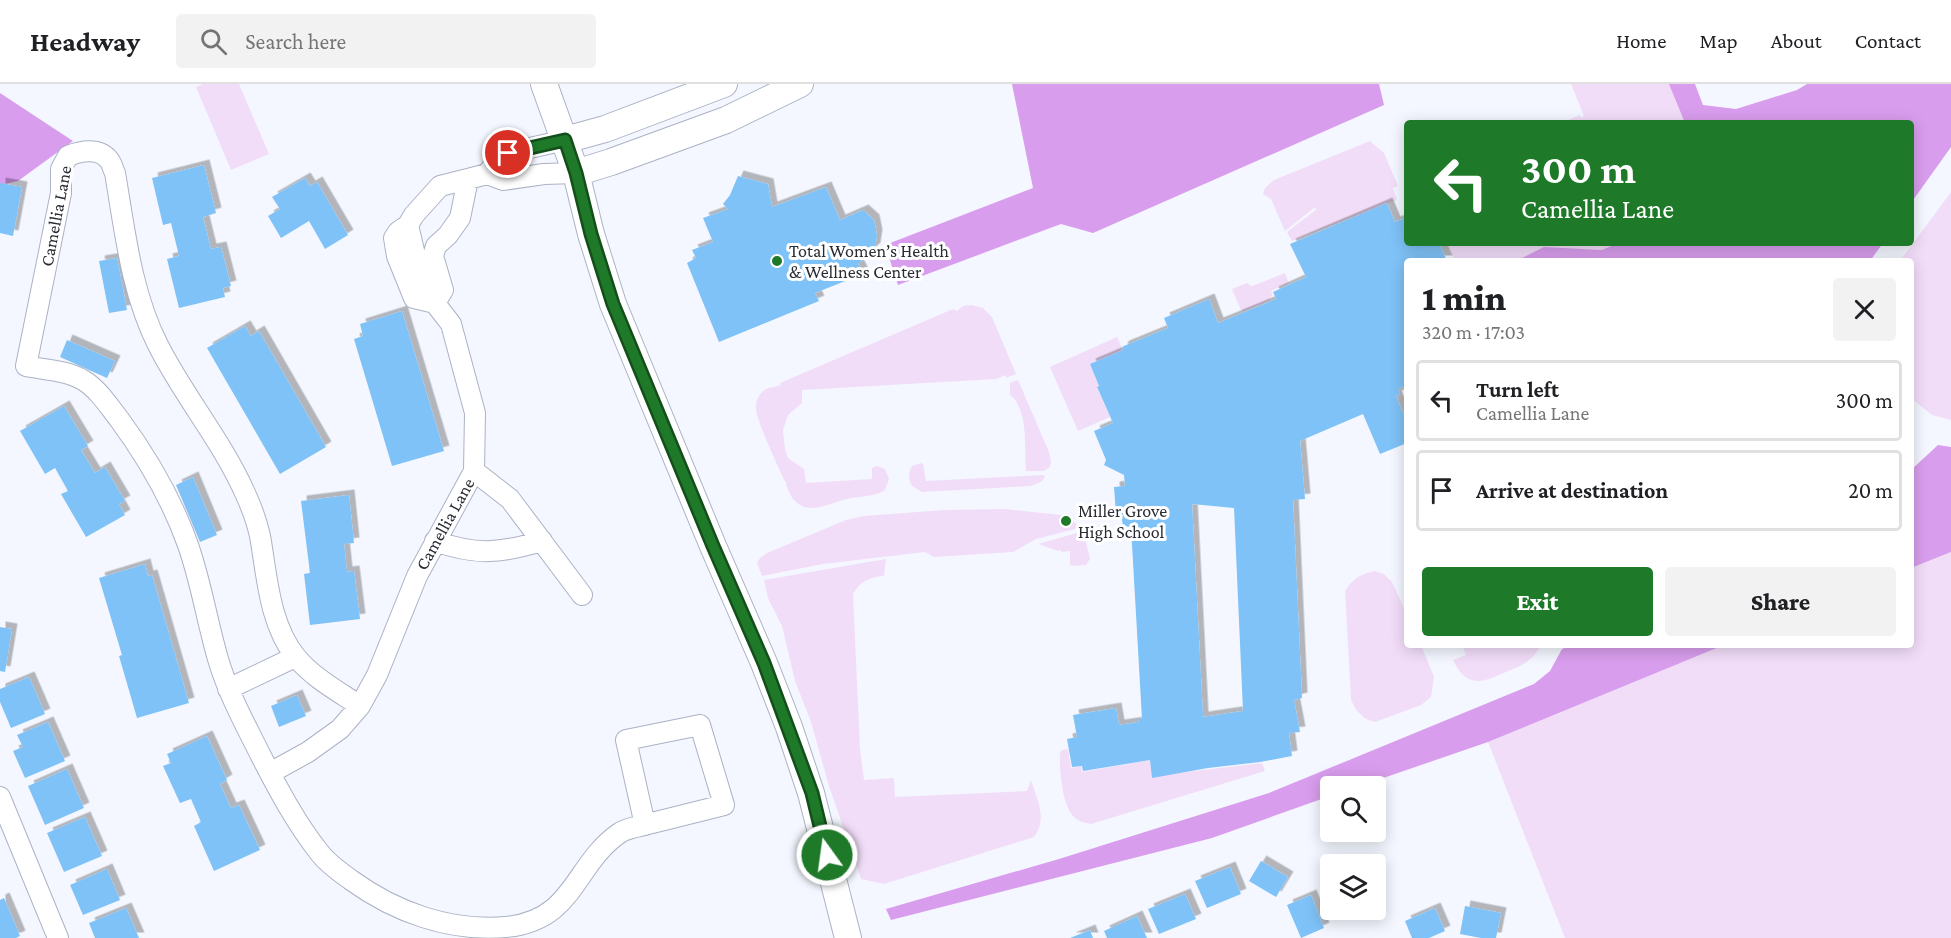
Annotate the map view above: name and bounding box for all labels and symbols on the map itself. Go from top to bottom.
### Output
pin [482,127,533,178]
street label: Camellia Lane [36,164,76,268]
place label: Total Women’s Health & Wellness Center [789,241,949,282]
marker: Total Women’s Health & Wellness Center [770,254,784,268]
street label: Camellia Lane [412,474,479,573]
place label: Miller Grove High School [1078,501,1167,542]
marker: Miller Grove High School [1059,514,1073,528]
position arrow [795,823,859,887]

